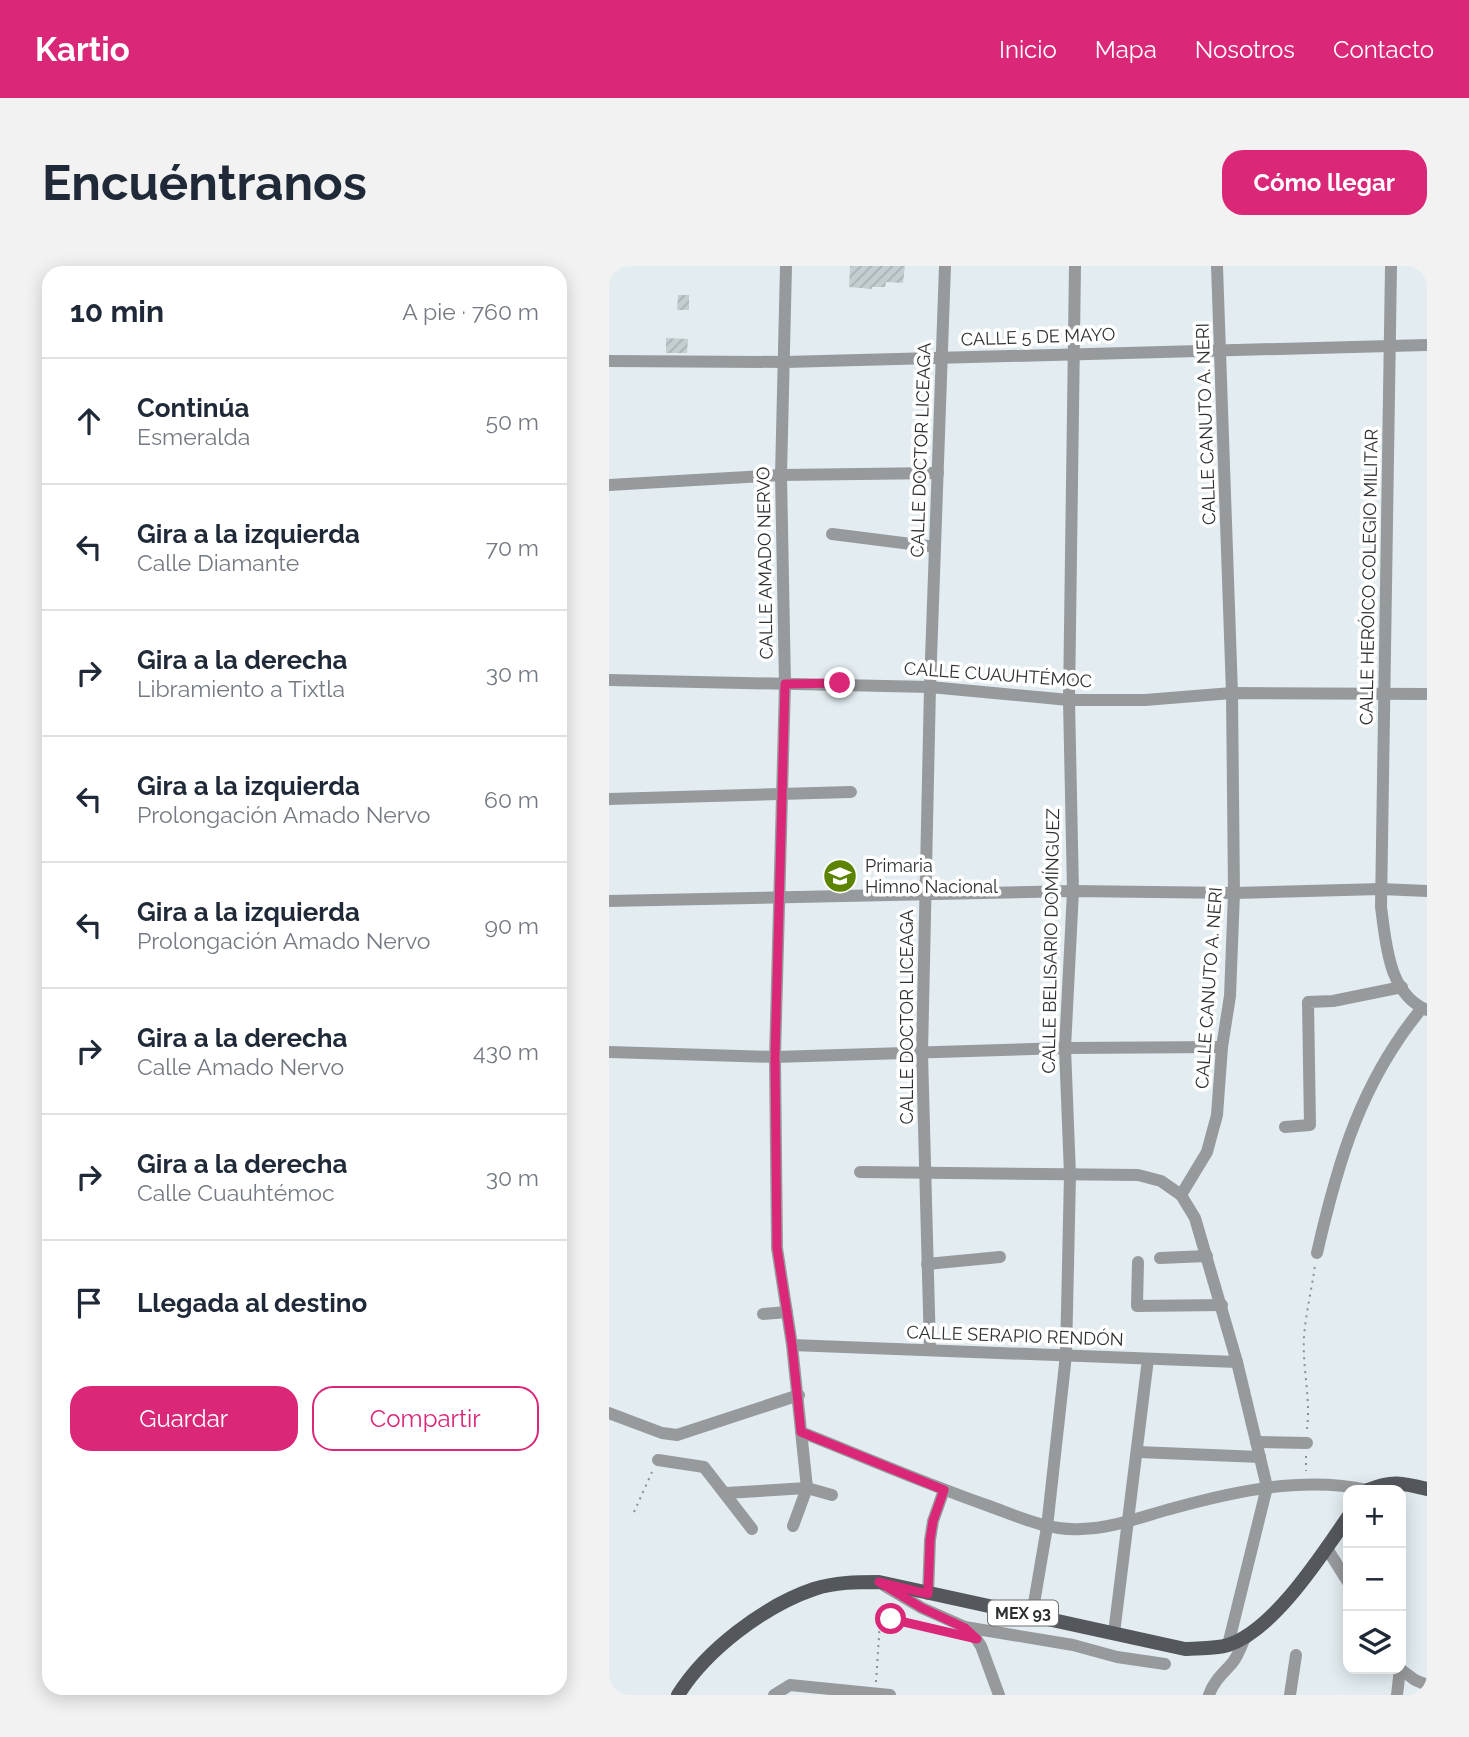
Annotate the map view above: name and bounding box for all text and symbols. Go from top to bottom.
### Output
text: Kartio [35,30,130,69]
text: Inicio [999,35,1057,64]
text: Mapa [1095,35,1157,64]
text: Nosotros [1195,35,1295,64]
text: Contacto [1333,35,1434,64]
button: Cómo llegar [1222,150,1427,215]
text: Encuéntranos [42,154,367,211]
text: 10 min [70,294,164,329]
text: A pie · 760 m [402,298,539,325]
street label: CALLE 5 DE MAYO [960,323,1116,350]
street label: CALLE CANUTO A. NERI [1191,323,1220,525]
street label: CALLE DOCTOR LICEAGA [906,342,935,558]
text: Continúa [137,393,249,423]
icon: ahead [70,402,108,440]
text: 50 m [485,408,539,435]
text: Esmeralda [137,423,250,450]
street label: CALLE HERÓICO COLEGIO MILITAR [1354,428,1382,725]
street label: CALLE AMADO NERVO [752,466,777,660]
text: Gira a la izquierda [137,519,360,549]
icon: left [70,528,108,566]
text: 70 m [486,534,539,561]
text: Calle Diamante [137,549,299,576]
text: Gira a la derecha [137,645,347,675]
icon: right [70,654,108,692]
street label: CALLE CUAUHTÉMOC [903,656,1093,692]
text: 30 m [486,660,539,687]
route end [824,667,855,698]
text: Libramiento a Tixtla [137,675,345,702]
text: Gira a la izquierda [137,771,360,801]
icon: left [70,780,108,818]
text: 60 m [484,786,539,813]
text: Prolongación Amado Nervo [137,801,430,828]
street label: CALLE BELISARIO DOMÍNGUEZ [1037,808,1063,1074]
place label: Primaria Himno Nacional [865,855,998,897]
school or university icon: Primaria Himno Nacional [821,857,859,895]
street label: CALLE CANUTO A. NERI [1191,886,1226,1089]
text: Gira a la izquierda [137,897,360,927]
icon: left [70,906,108,944]
street label: CALLE DOCTOR LICEAGA [896,910,917,1125]
text: 90 m [484,912,539,939]
text: Prolongación Amado Nervo [137,927,430,954]
text: Gira a la derecha [137,1023,347,1053]
icon: right [70,1032,108,1070]
text: 430 m [473,1038,539,1065]
text: Calle Amado Nervo [137,1053,344,1080]
text: Gira a la derecha [137,1149,347,1179]
icon: right [70,1158,108,1196]
text: 30 m [486,1164,539,1191]
text: Calle Cuauhtémoc [137,1179,335,1206]
icon: arrive [70,1284,108,1322]
text: Llegada al destino [137,1288,367,1318]
street label: CALLE SERAPIO RENDÓN [906,1320,1124,1350]
button: Guardar [70,1386,298,1451]
button: Compartir [312,1386,539,1451]
map controls [1343,1485,1406,1674]
button: + [1343,1485,1406,1548]
button: − [1343,1548,1406,1611]
road number: MEX 93 [988,1600,1058,1625]
route start [875,1603,906,1634]
button: layers [1343,1611,1406,1674]

